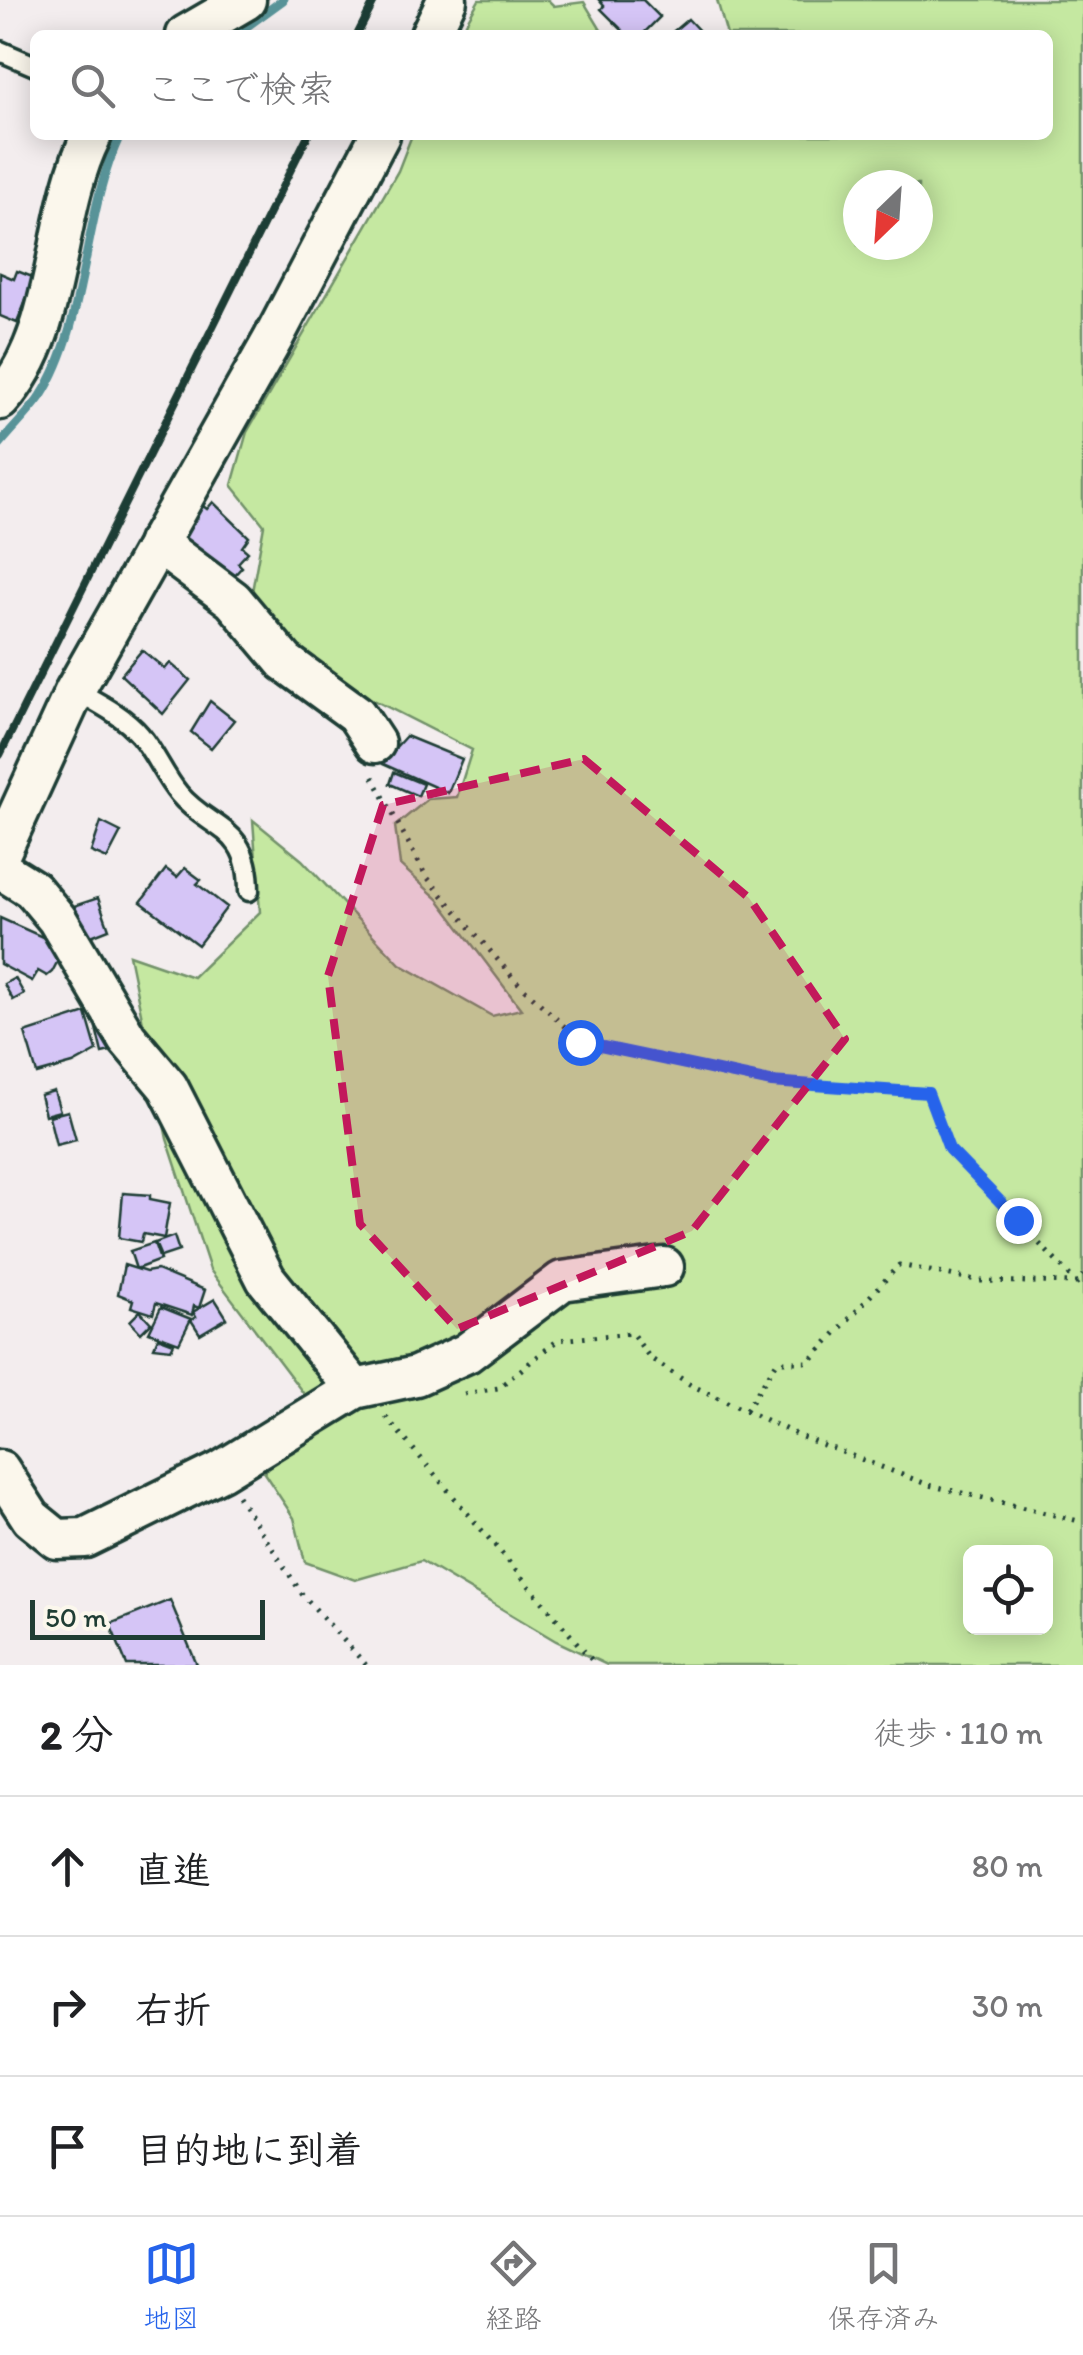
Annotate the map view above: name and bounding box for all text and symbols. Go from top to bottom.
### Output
search box [30,30,1053,140]
icon: search [65,58,120,113]
text: ここで検索 [145,66,335,112]
north arrow [843,170,933,260]
route start [558,1020,604,1066]
route end [996,1198,1042,1244]
map controls [963,1545,1053,1635]
button: locate [963,1545,1053,1635]
scale bar [30,1595,265,1640]
text: 50 m [45,1600,107,1634]
text: 2 分 [40,1709,114,1760]
text: 徒歩 · 110 m [873,1714,1043,1752]
icon: ahead [40,1839,95,1894]
text: 直進 [135,1847,211,1893]
text: 80 m [972,1847,1043,1885]
icon: right [40,1979,95,2034]
text: 右折 [135,1987,211,2033]
text: 30 m [972,1987,1043,2025]
icon: arrive [40,2119,95,2174]
text: 目的地に到着 [135,2127,363,2173]
tab: 地図 [143,2236,199,2336]
tab: 経路 [485,2236,542,2336]
tab: 保存済み [828,2236,940,2336]

